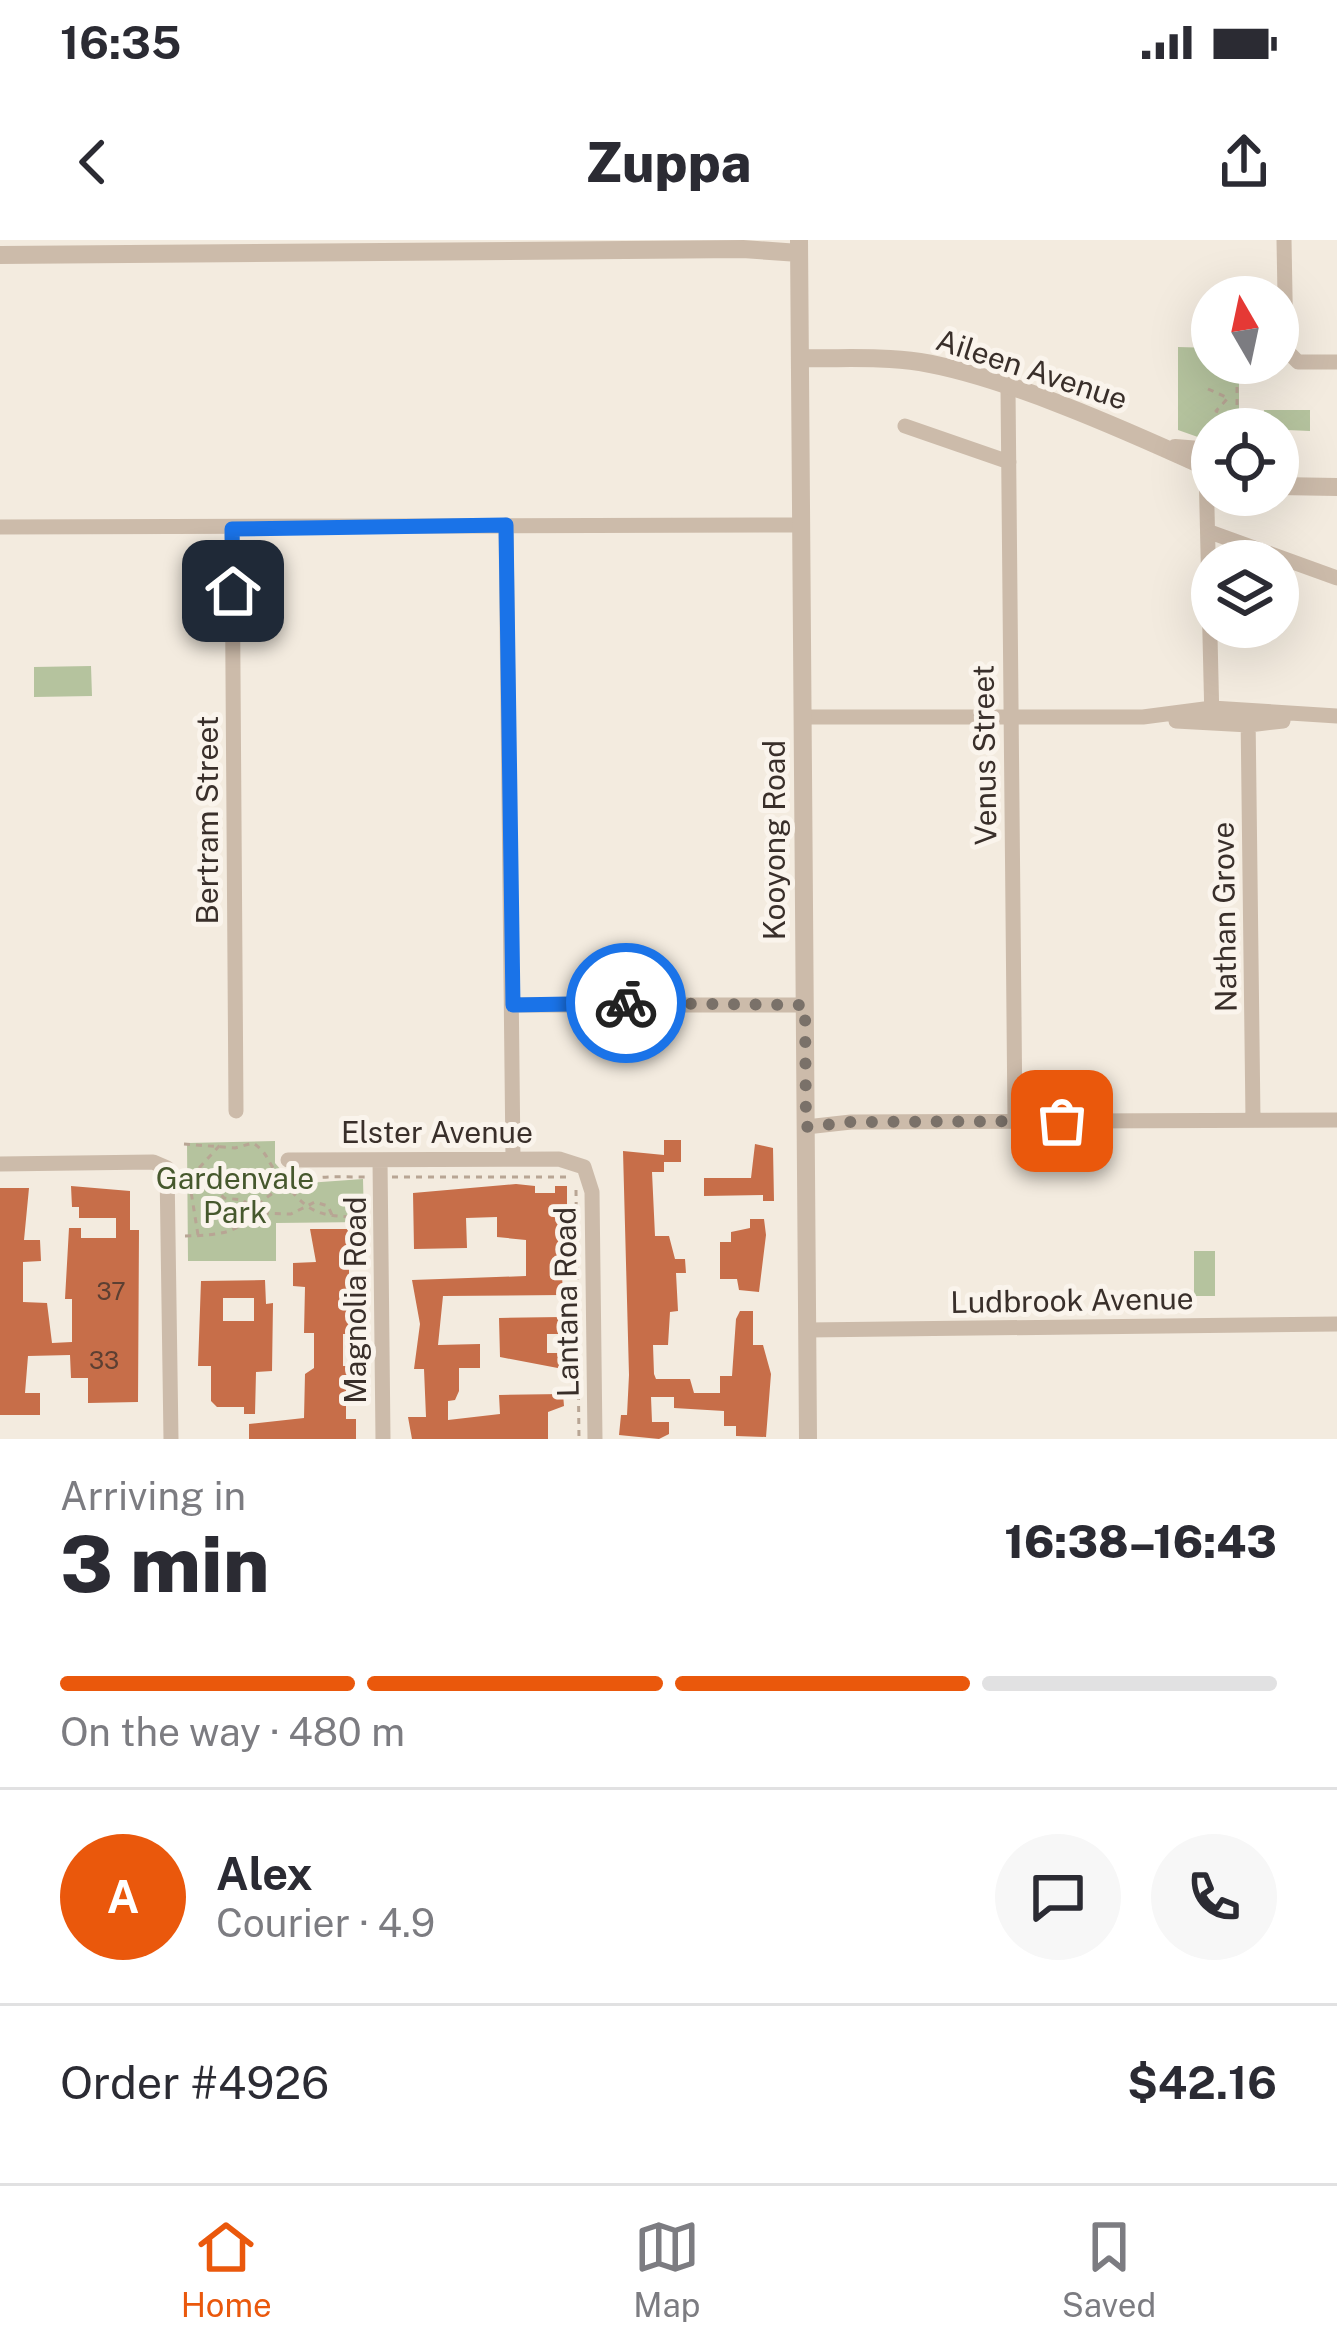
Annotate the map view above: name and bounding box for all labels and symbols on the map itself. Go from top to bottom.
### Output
north arrow [1191,276,1299,384]
street label: Aileen Avenue [932,321,1132,417]
pin [182,540,284,642]
street label: Venus Street [964,664,1004,846]
street label: Bertram Street [189,716,225,924]
street label: Kooyong Road [756,740,792,940]
street label: Nathan Grove [1204,821,1244,1013]
courier [566,943,686,1063]
pin [1011,1070,1113,1172]
street label: Elster Avenue [341,1114,533,1150]
park label: Gardenvale Park [156,1160,314,1230]
street label: Magnolia Road [337,1196,373,1404]
street label: Lantana Road [546,1206,586,1398]
house number: 37 [96,1277,126,1305]
street label: Ludbrook Avenue [950,1280,1194,1320]
house number: 33 [89,1346,119,1374]

